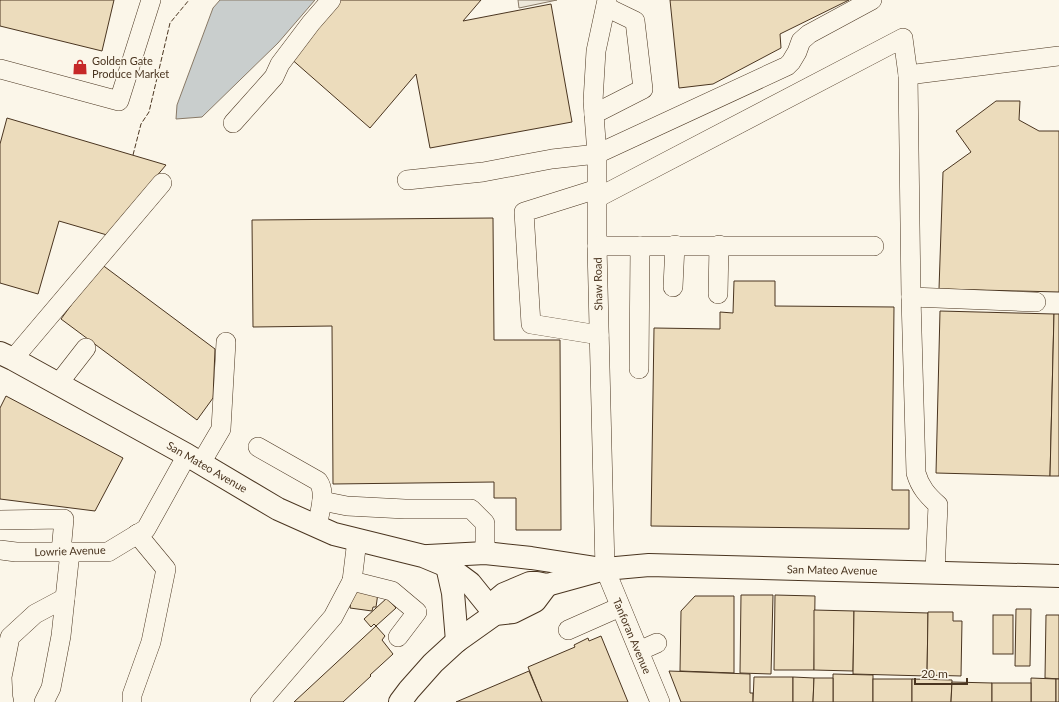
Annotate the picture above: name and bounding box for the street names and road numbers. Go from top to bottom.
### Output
street label: Shaw Road [591,257,604,311]
street label: San Mateo Avenue [165,438,250,495]
street label: Lowrie Avenue [34,543,106,558]
street label: San Mateo Avenue [787,562,878,577]
street label: Tanforan Avenue [611,596,654,676]

